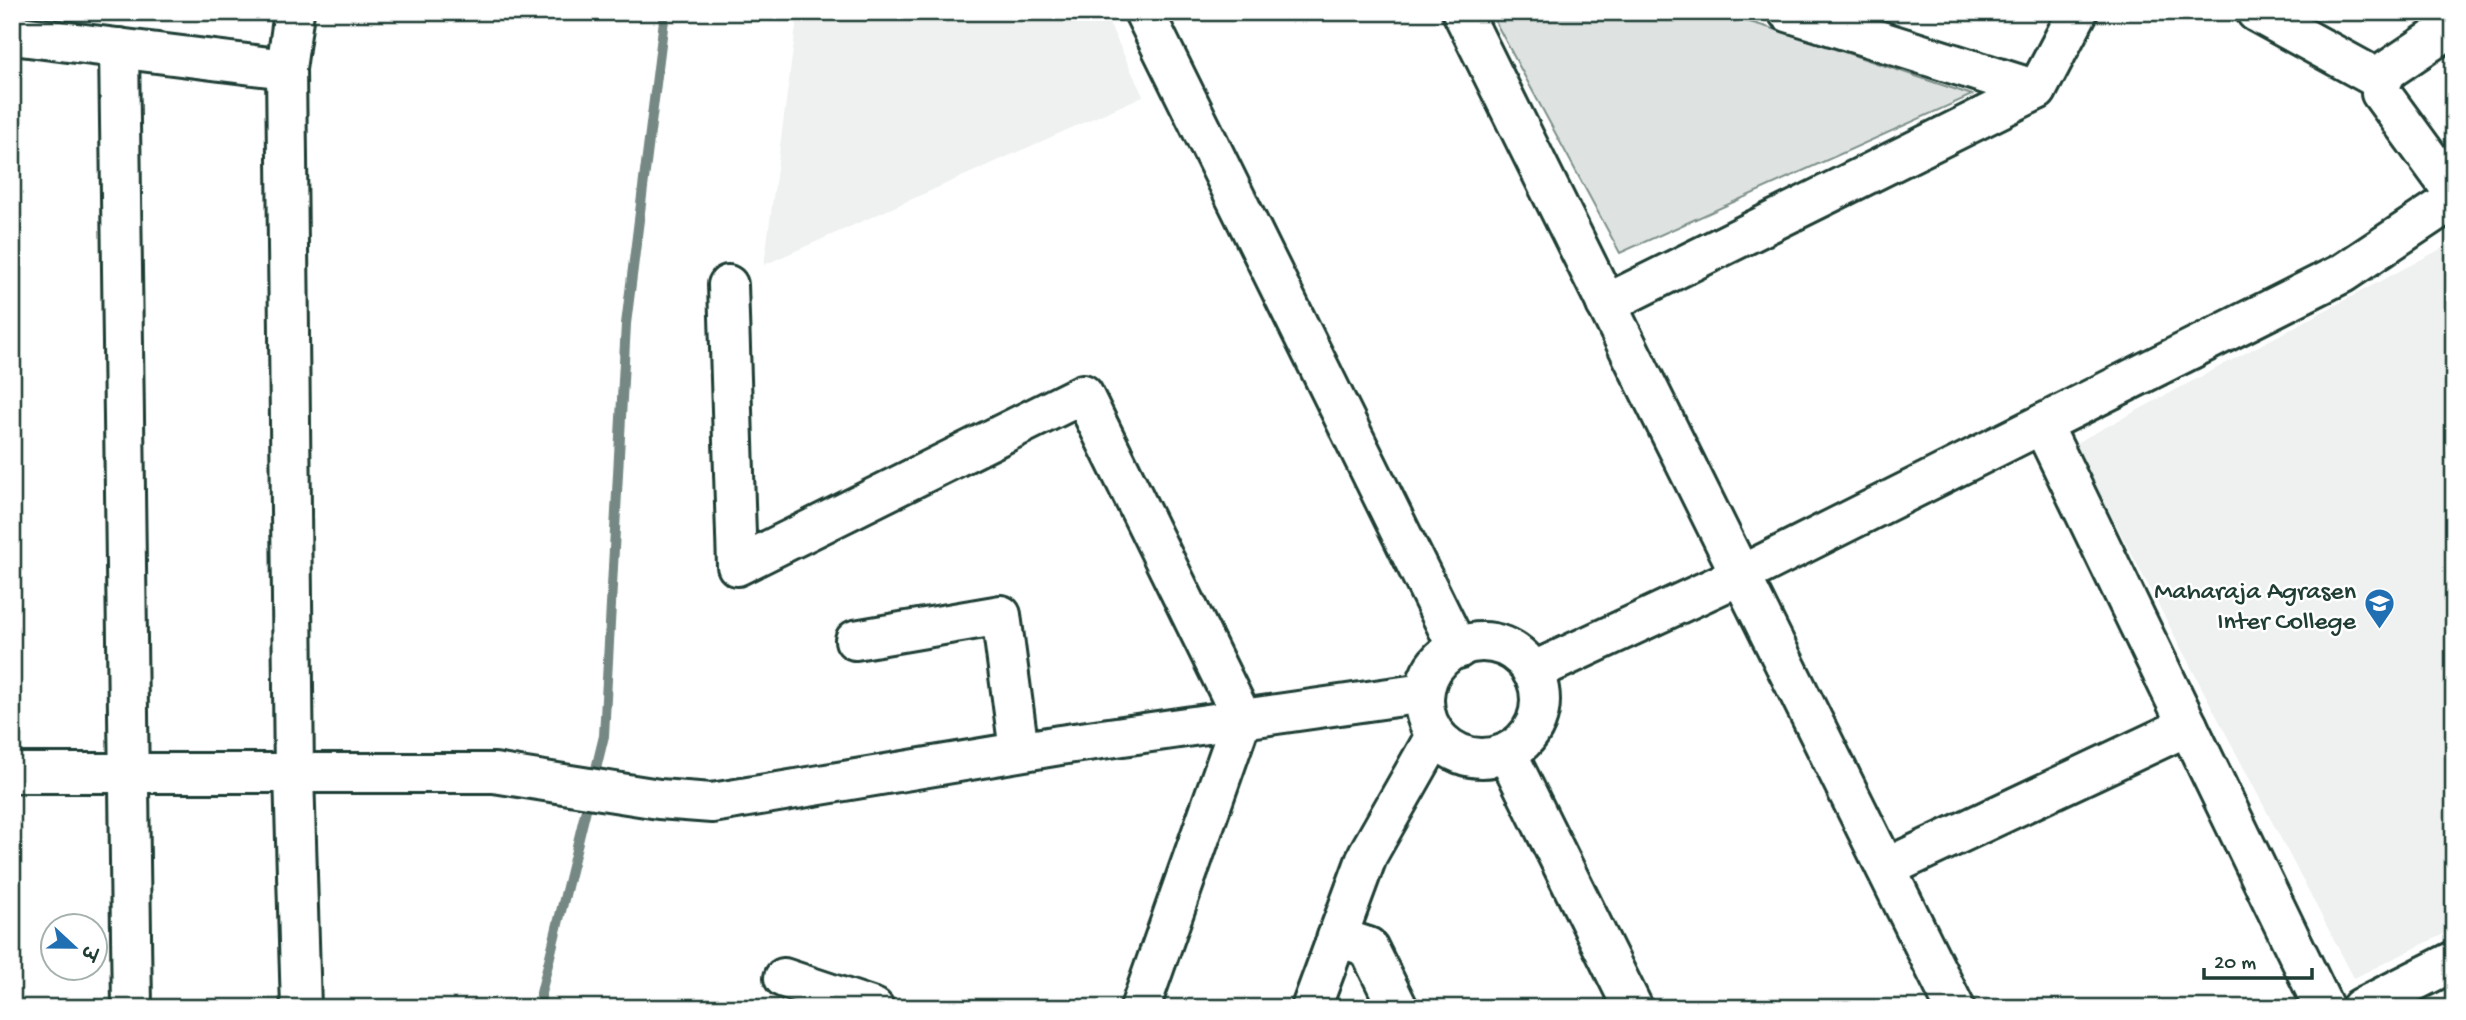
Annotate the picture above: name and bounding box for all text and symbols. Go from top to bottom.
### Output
place label: Maharaja Agrasen Inter College [2154,578,2357,639]
school or university icon: Maharaja Agrasen Inter College [2362,587,2396,631]
north arrow [38,912,108,982]
scale bar [2204,936,2312,980]
text: उ [73,940,100,964]
text: 20 m [2214,952,2256,977]

